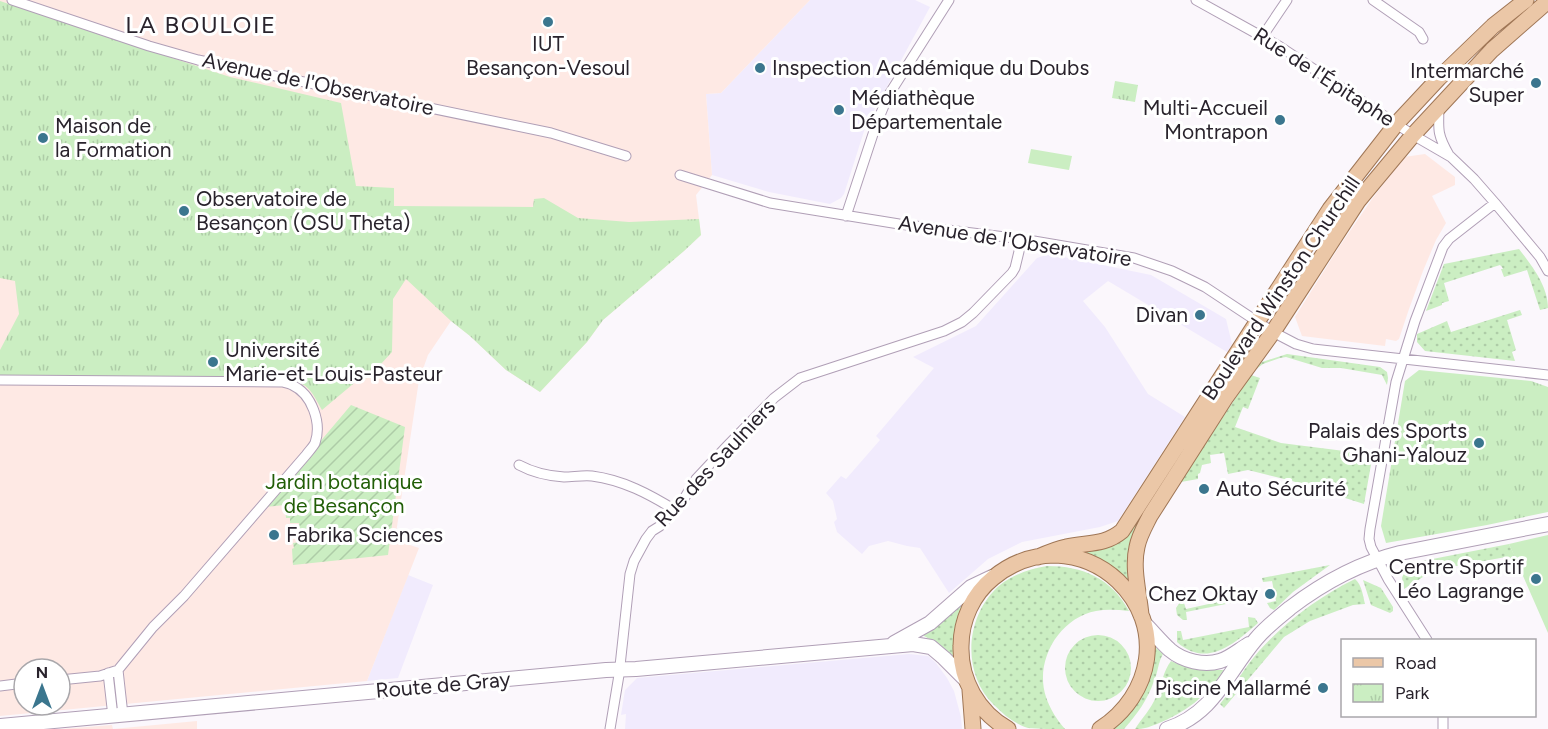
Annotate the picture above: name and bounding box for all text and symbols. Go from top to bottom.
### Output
district label: LA BOULOIE [125,10,277,39]
marker: IUT Besançon-Vesoul [541,15,555,29]
street label: Rue de l'Épitaphe [1249,22,1400,132]
place label: IUT Besançon-Vesoul [466,31,630,80]
street label: Avenue de l'Observatoire [200,47,436,120]
place label: Inspection Académique du Doubs [772,55,1089,80]
place label: Intermarché Super [1410,58,1524,107]
marker: Inspection Académique du Doubs [753,61,767,75]
marker: Intermarché Super [1529,76,1543,90]
place label: Médiathèque Départementale [851,85,1002,134]
place label: Multi-Accueil Montrapon [1143,95,1268,144]
marker: Médiathèque Départementale [832,103,846,117]
place label: Maison de la Formation [55,113,171,162]
marker: Multi-Accueil Montrapon [1273,113,1287,127]
marker: Maison de la Formation [36,131,50,145]
street label: Boulevard Winston Churchill [1196,171,1365,405]
place label: Observatoire de Besançon (OSU Theta) [196,186,410,235]
marker: Observatoire de Besançon (OSU Theta) [177,204,191,218]
street label: Avenue de l'Observatoire [897,210,1133,271]
place label: Divan [1136,302,1188,327]
marker: Divan [1193,308,1207,322]
place label: Université Marie-et-Louis-Pasteur [225,337,443,386]
marker: Université Marie-et-Louis-Pasteur [206,355,220,369]
street label: Rue des Saulniers [649,394,780,532]
place label: Palais des Sports Ghani-Yalouz [1308,418,1467,467]
marker: Palais des Sports Ghani-Yalouz [1472,436,1486,450]
park label: Jardin botanique de Besançon [265,469,423,518]
place label: Auto Sécurité [1216,476,1346,501]
marker: Auto Sécurité [1197,482,1211,496]
place label: Fabrika Sciences [286,522,443,547]
marker: Fabrika Sciences [267,528,281,542]
place label: Centre Sportif Léo Lagrange [1389,554,1524,603]
marker: Centre Sportif Léo Lagrange [1529,572,1543,586]
place label: Chez Oktay [1148,581,1258,606]
marker: Chez Oktay [1263,587,1277,601]
legend [1341,639,1536,717]
text: Road [1395,652,1436,674]
north arrow [12,657,72,717]
text: N [36,663,48,682]
street label: Route de Gray [375,666,511,703]
place label: Piscine Mallarmé [1155,675,1311,700]
marker: Piscine Mallarmé [1316,681,1330,695]
text: Park [1395,682,1430,704]

